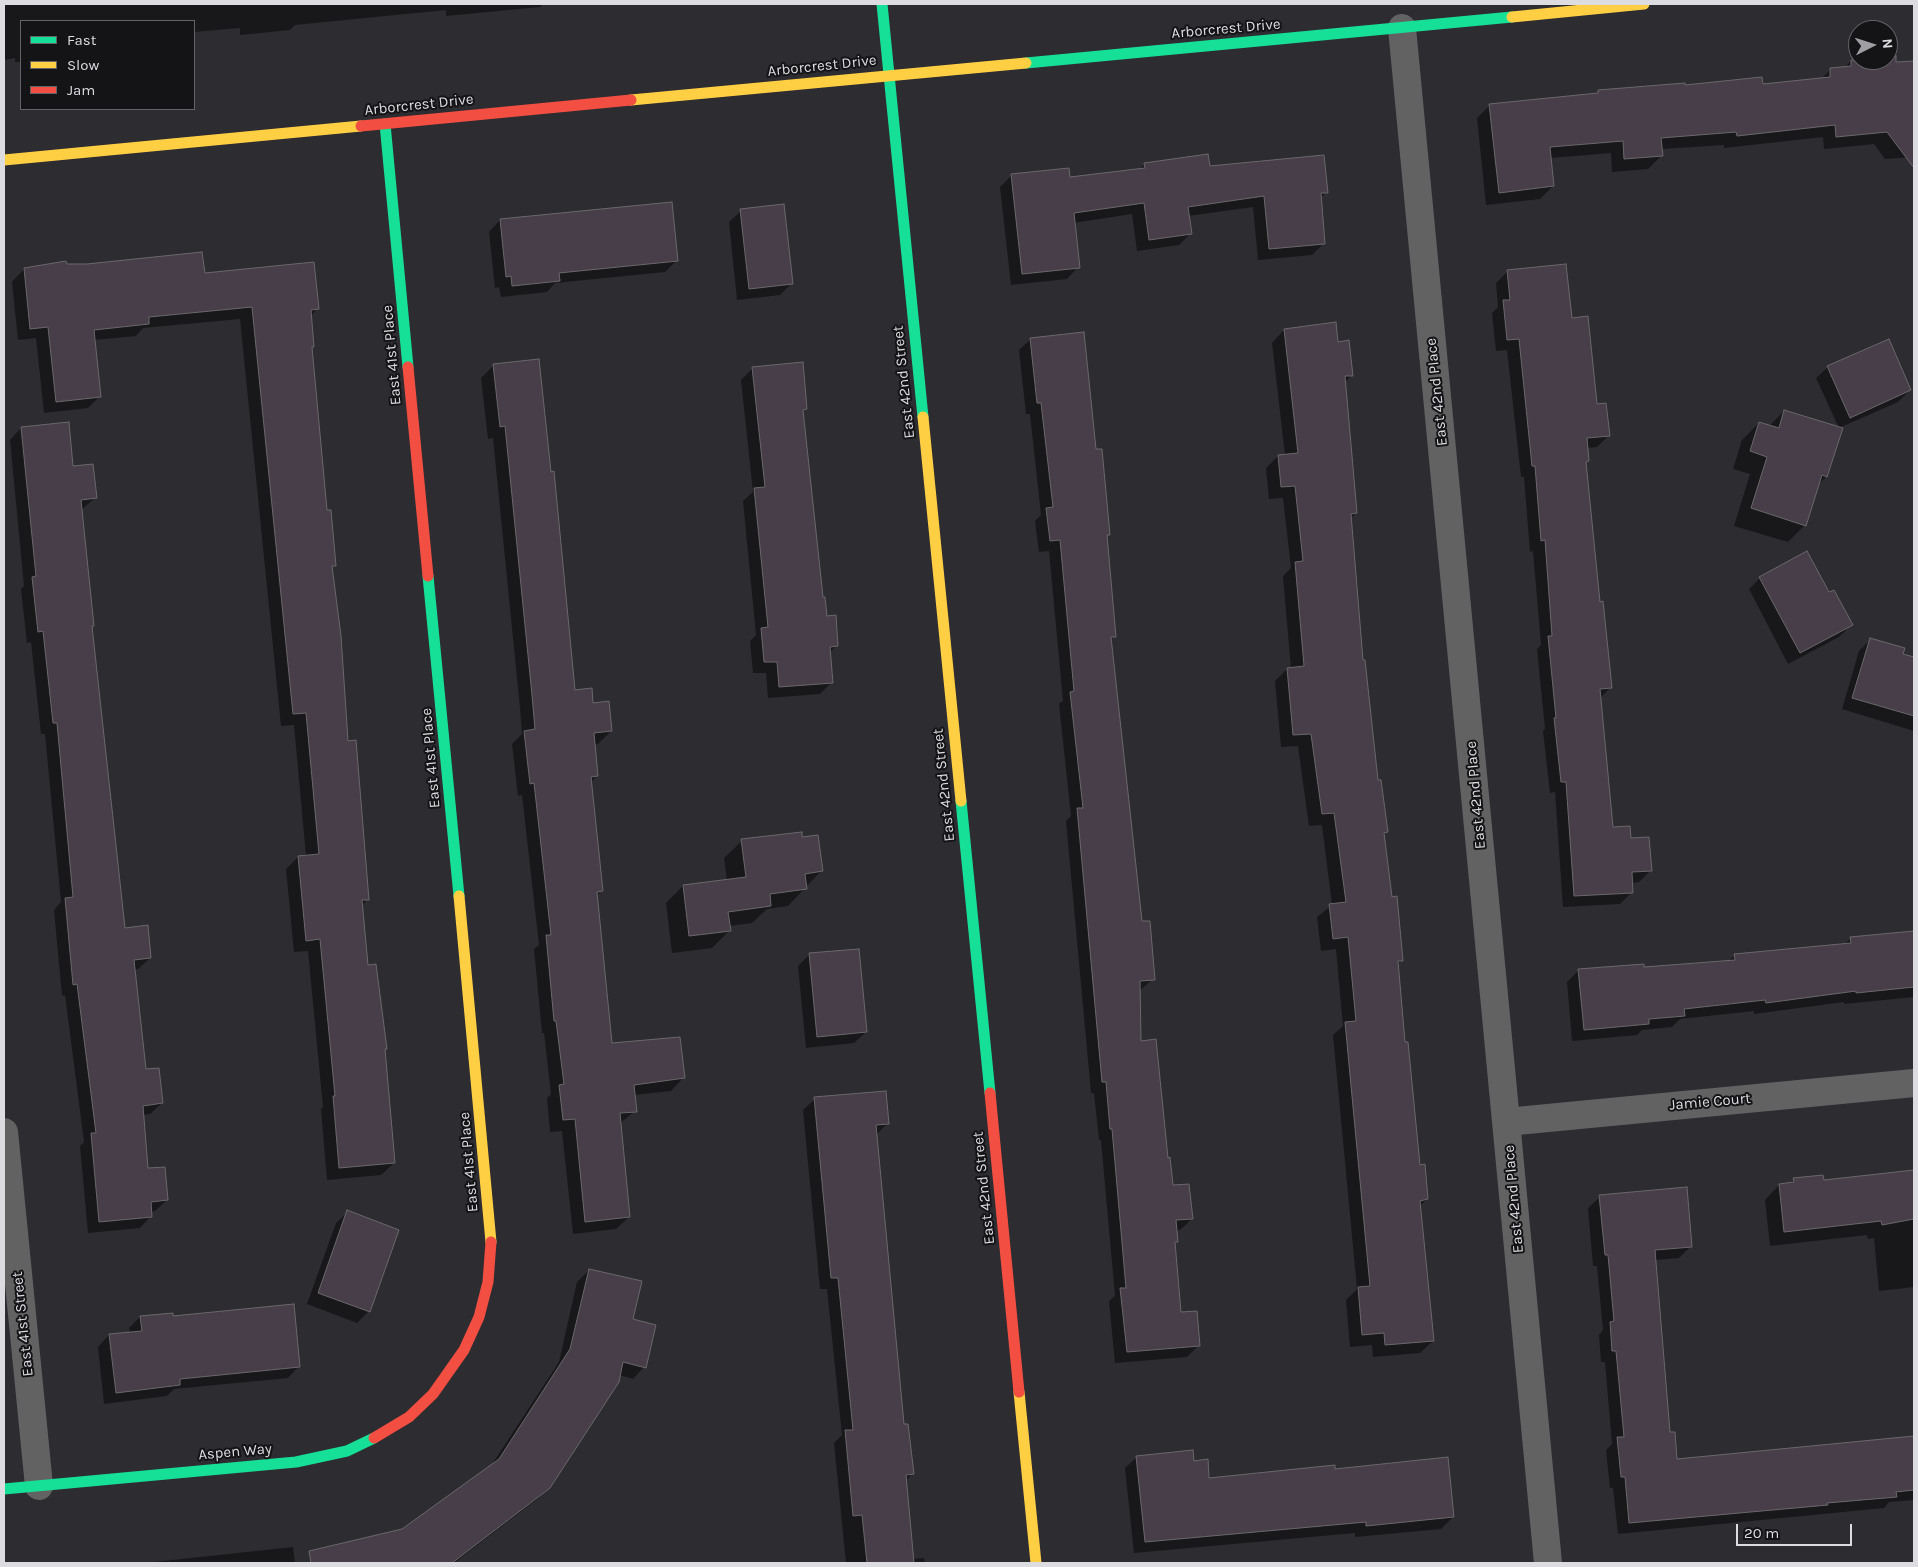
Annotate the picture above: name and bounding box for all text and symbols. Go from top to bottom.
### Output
street label: Arborcrest Drive [1171,15,1281,43]
legend [20,20,195,110]
north arrow [1848,20,1898,70]
text: Fast [67,31,96,49]
text: N [1879,38,1896,49]
street label: Arborcrest Drive [767,51,877,81]
text: Slow [67,56,99,74]
text: Jam [67,81,95,99]
street label: Arborcrest Drive [364,90,474,120]
street label: East 41st Place [379,304,405,406]
street label: East 42nd Street [889,325,919,439]
street label: East 42nd Place [1422,337,1452,447]
street label: East 41st Place [418,707,444,809]
street label: East 42nd Street [929,728,959,842]
street label: East 42nd Place [1462,740,1490,850]
street label: Jamie Court [1669,1089,1751,1115]
street label: East 41st Place [456,1111,482,1213]
street label: East 42nd Street [969,1131,999,1245]
street label: East 42nd Place [1500,1144,1528,1254]
street label: East 41st Street [9,1271,37,1377]
street label: Aspen Way [197,1440,273,1464]
scale bar [1738,1514,1854,1546]
text: 20 m [1744,1524,1779,1542]

